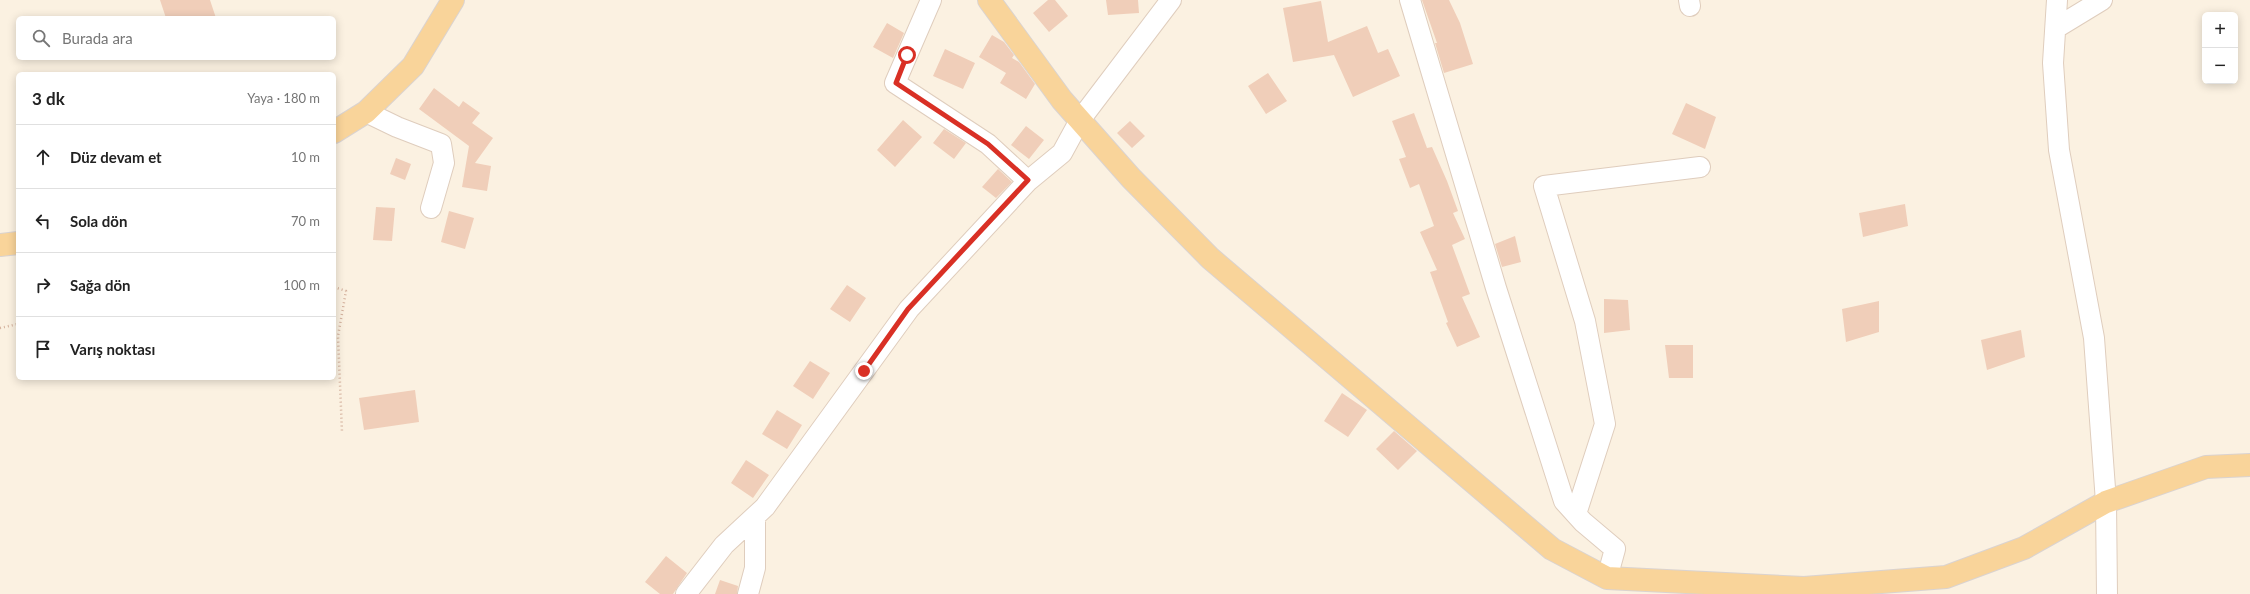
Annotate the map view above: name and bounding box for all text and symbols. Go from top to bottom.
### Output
map controls [2202,12,2238,84]
button: + [2202,12,2238,48]
search box [16,16,336,60]
icon: search [30,27,52,49]
text: Burada ara [62,29,133,47]
route start [898,46,916,64]
button: − [2202,48,2238,84]
text: 3 dk [32,88,65,109]
text: Yaya · 180 m [247,90,320,106]
icon: ahead [32,146,54,168]
text: Düz devam et [70,148,162,166]
text: 10 m [291,149,320,165]
icon: left [32,210,54,232]
text: Sola dön [70,212,127,230]
text: 70 m [291,213,320,229]
icon: right [32,274,54,296]
text: Sağa dön [70,276,131,294]
text: 100 m [283,277,320,293]
icon: arrive [32,338,54,360]
text: Varış noktası [70,340,155,358]
route end [855,362,873,380]

